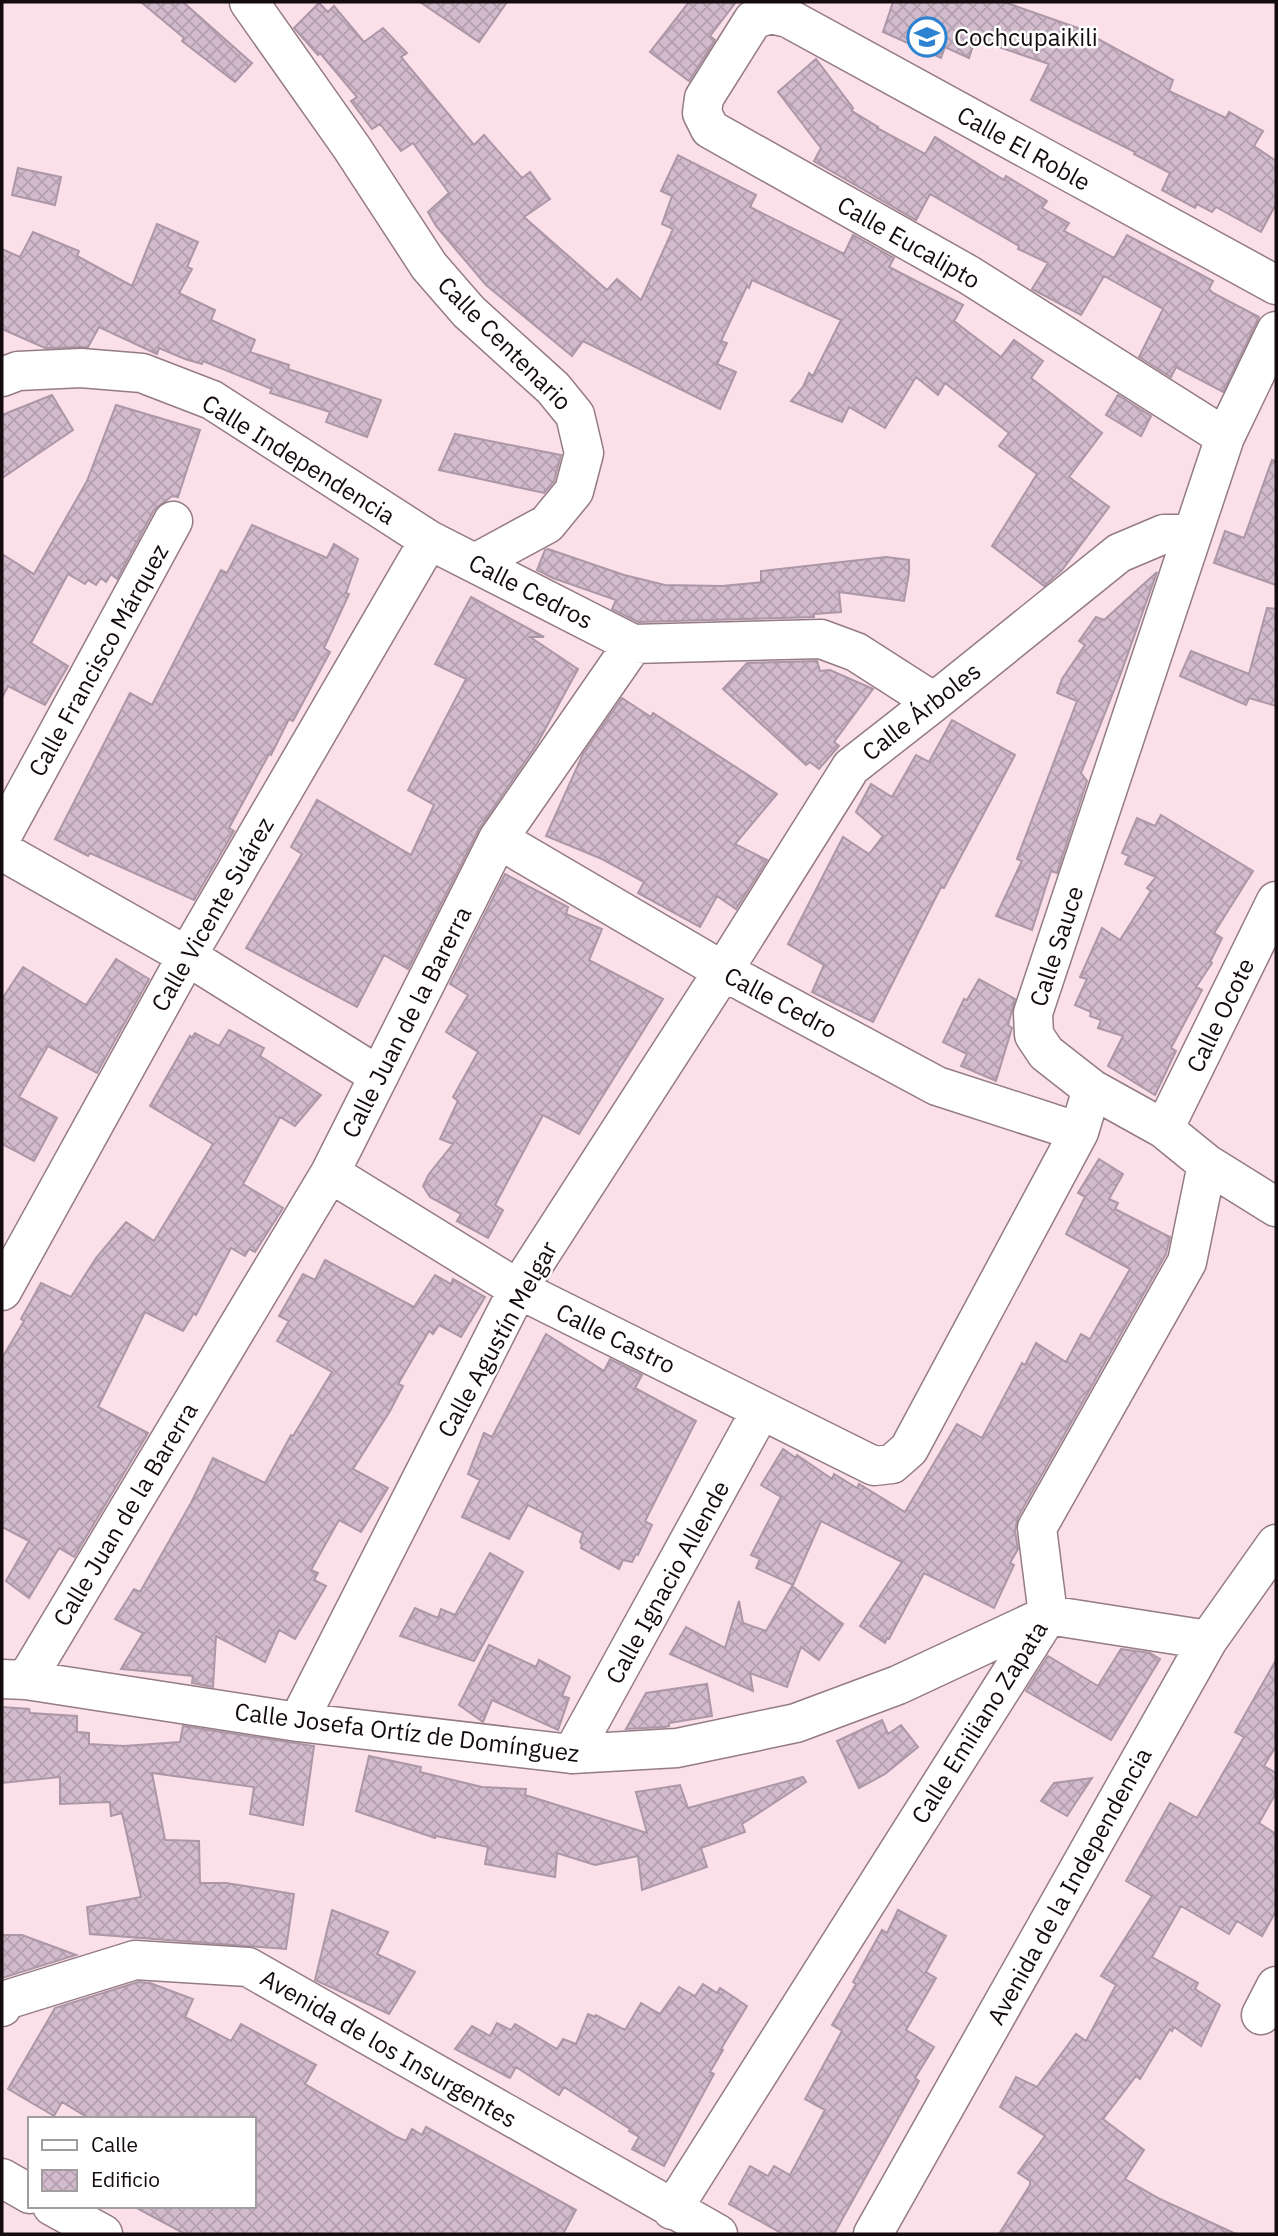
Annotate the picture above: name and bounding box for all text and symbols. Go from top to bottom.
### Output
school or university icon: Cochcupaikili [906,16,948,58]
place label: Cochcupaikili [954,21,1098,53]
street label: Calle El Roble [952,98,1096,198]
street label: Calle Eucalipto [832,188,986,296]
street label: Calle Centenario [431,269,579,417]
street label: Calle Independencia [196,387,402,532]
street label: Calle Francisco Márquez [21,538,175,782]
street label: Calle Cedros [463,546,599,636]
street label: Calle Árboles [855,655,987,767]
street label: Calle Vicente Suárez [143,811,281,1017]
street label: Calle Sauce [1021,882,1091,1010]
street label: Calle Juan de la Barerra [334,901,478,1143]
street label: Calle Ocote [1179,953,1261,1077]
street label: Calle Cedro [719,959,843,1045]
street label: Calle Agustín Melgar [430,1235,564,1443]
street label: Calle Castro [551,1295,681,1381]
street label: Calle Juan de la Barerra [45,1396,205,1632]
street label: Calle Ignacio Allende [598,1475,736,1689]
street label: Calle Emiliano Zapata [904,1614,1054,1829]
street label: Calle Josefa Ortíz de Domínguez [233,1695,581,1769]
street label: Avenida de la Independencia [979,1742,1159,2030]
street label: Avenida de los Insurgentes [255,1961,523,2135]
legend [28,2117,256,2208]
text: Calle [91,2130,138,2158]
text: Edificio [91,2165,160,2193]

